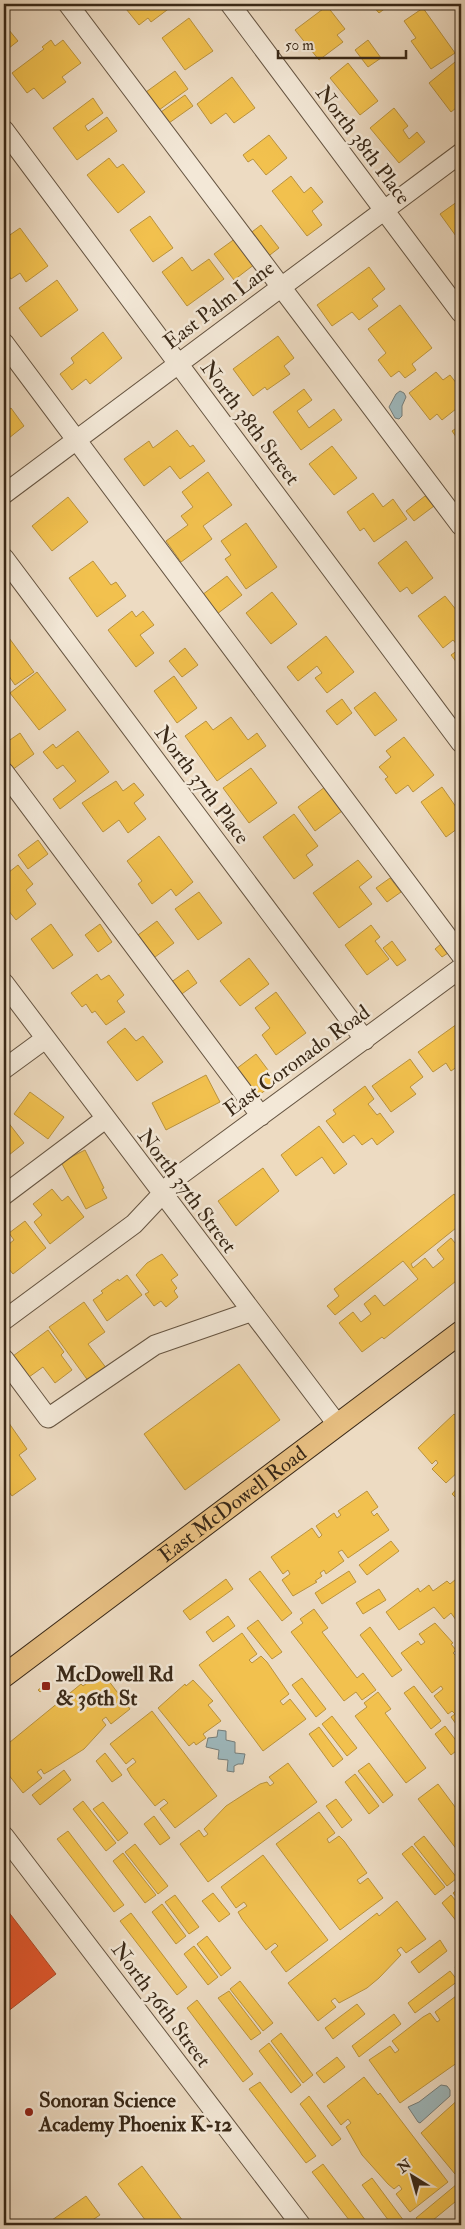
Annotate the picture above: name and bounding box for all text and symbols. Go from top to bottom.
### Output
scale bar [278,28,405,60]
text: 50 m [285,36,314,55]
street label: North 38th Place [309,80,417,210]
street label: East Palm Lane [158,254,280,356]
street label: North 38th Street [194,355,306,491]
street label: North 37th Place [148,720,256,850]
street label: East Coronado Road [219,999,376,1123]
street label: North 37th Street [131,1123,243,1259]
street label: East McDowell Road [153,1439,312,1568]
place label: McDowell Rd & 36th St [55,1661,174,1712]
marker: McDowell Rd & 36th St [40,1680,52,1692]
street label: North 36th Street [105,1937,217,2073]
place label: Sonoran Science Academy Phoenix K-12 [38,2087,233,2138]
marker: Sonoran Science Academy Phoenix K-12 [23,2106,35,2118]
north arrow [388,2152,438,2202]
text: N [394,2155,415,2177]

